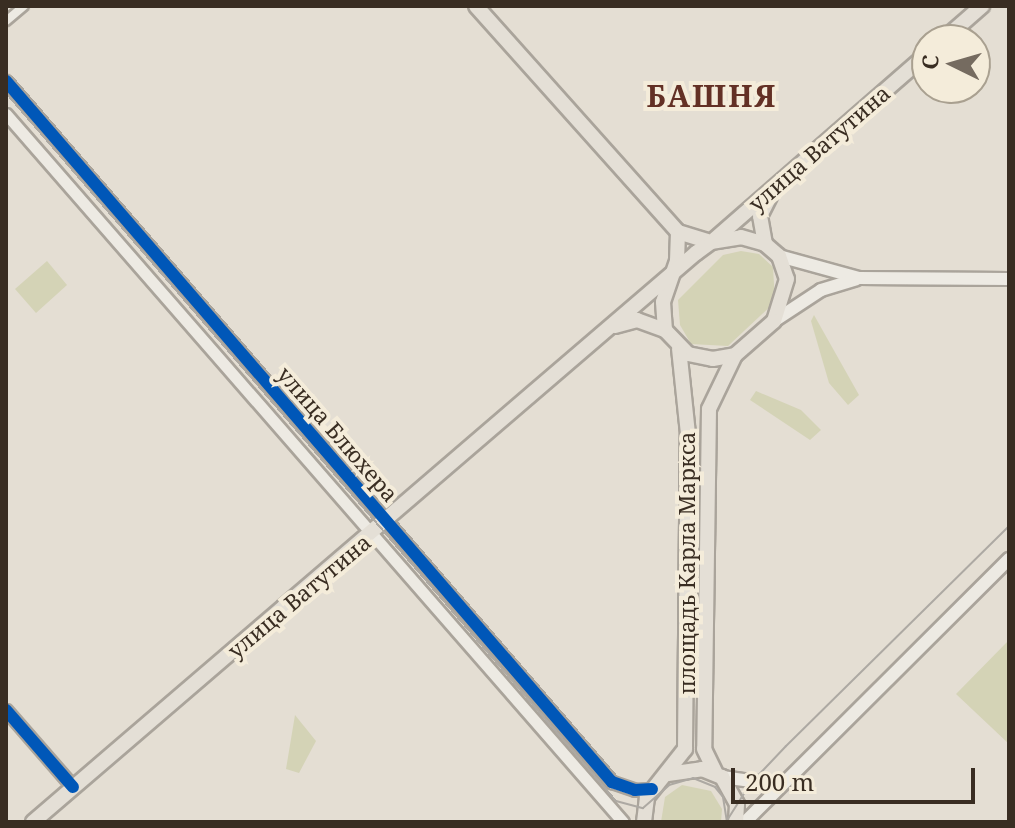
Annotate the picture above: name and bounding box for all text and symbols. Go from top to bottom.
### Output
north arrow [911,24,991,104]
text: С [914,54,945,71]
district label: БАШНЯ [646,78,778,114]
street label: улица Ватутина [743,79,895,217]
street label: улица Блюхера [272,361,404,507]
street label: площадь Карла Маркса [674,432,700,694]
street label: улица Ватутина [222,528,376,664]
scale bar [735,752,979,802]
text: 200 m [745,765,814,798]

